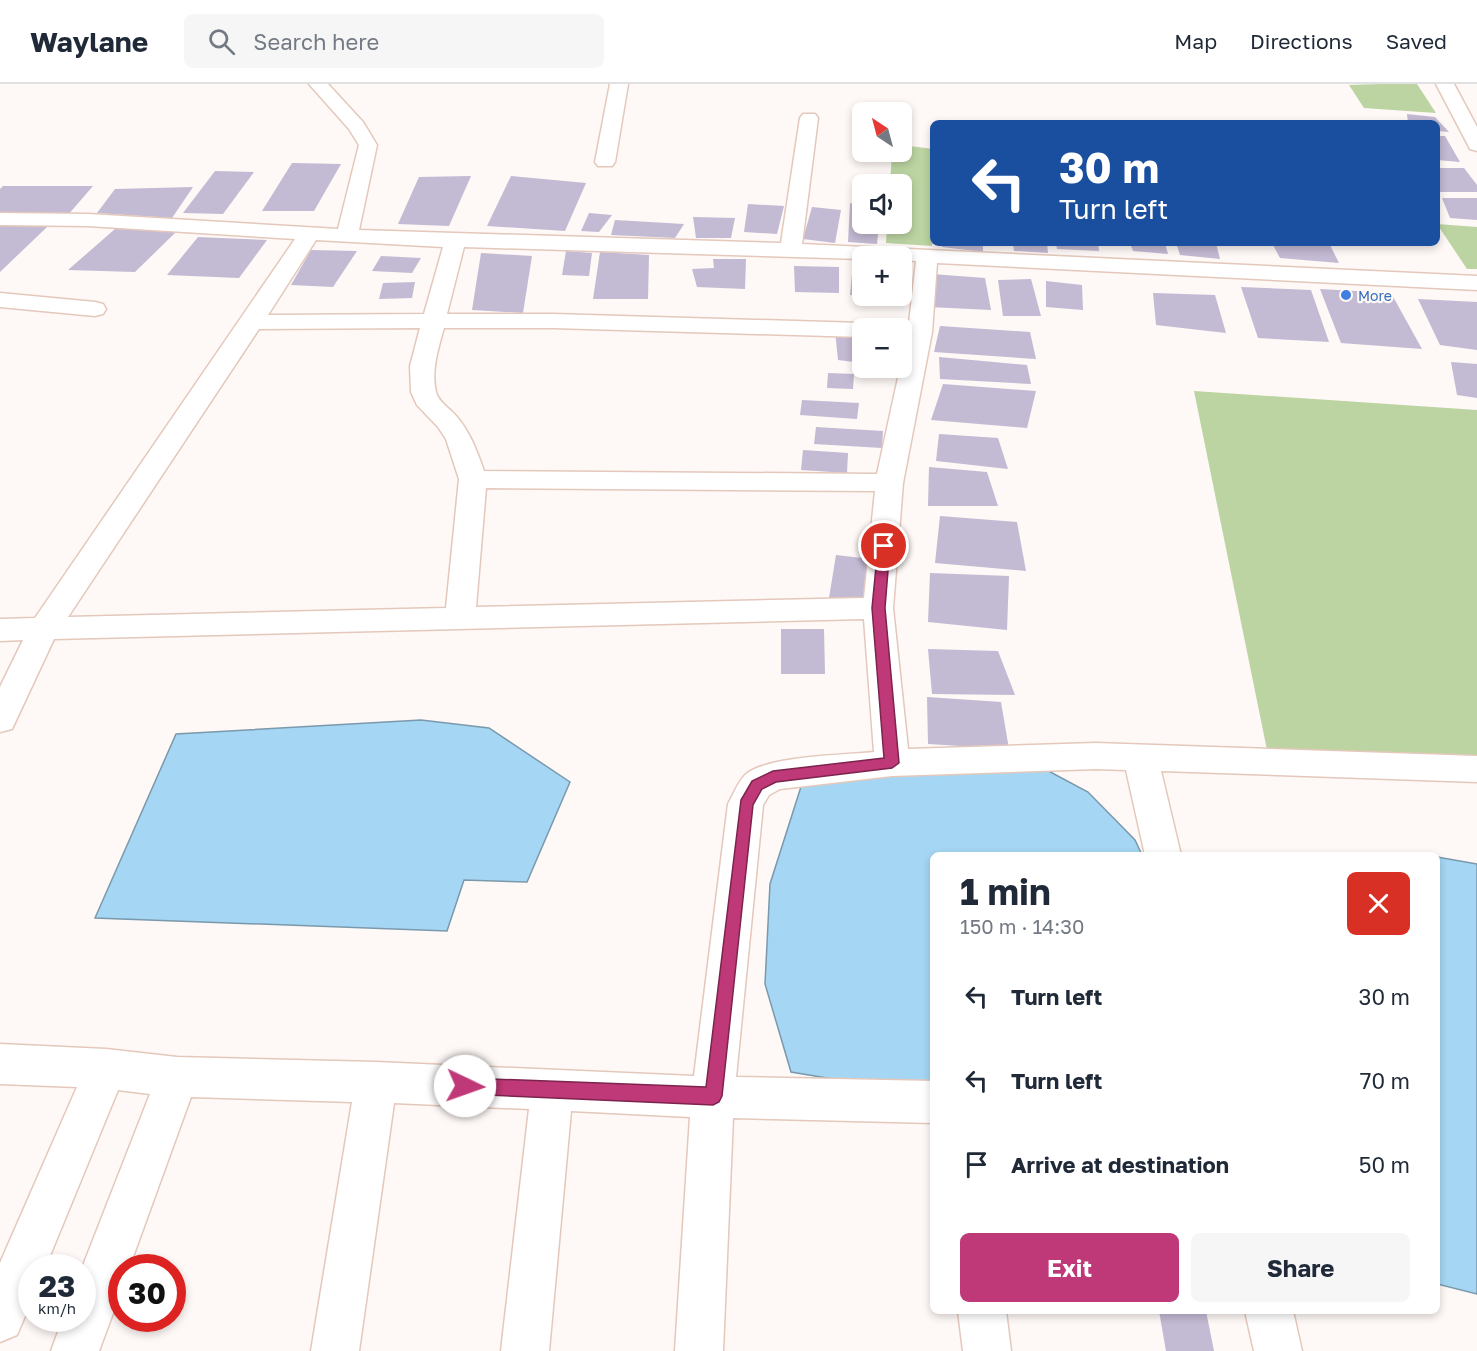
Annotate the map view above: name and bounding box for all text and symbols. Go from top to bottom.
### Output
search box [184,14,604,68]
text: Waylane [30,25,148,58]
icon: search [205,25,238,58]
text: Search here [253,28,379,55]
text: Map [1174,28,1217,54]
text: Directions [1250,28,1353,54]
text: Saved [1386,28,1447,54]
north arrow [852,102,912,162]
map controls [852,102,912,378]
text: 30 m [1059,142,1159,192]
icon: left [960,144,1038,222]
button: sound [852,174,912,234]
text: Turn left [1059,193,1168,225]
button: + [852,246,912,306]
place label: More [1358,287,1392,304]
marker: More [1339,288,1353,302]
button: − [852,318,912,378]
pin [858,520,909,571]
icon: arrive [867,529,900,562]
text: 1 min [960,870,1051,913]
button: close [1347,872,1410,935]
text: 150 m · 14:30 [960,914,1084,938]
icon: left [960,980,993,1013]
text: Turn left [1011,983,1102,1010]
text: 30 m [1359,983,1410,1010]
position arrow [433,1054,497,1118]
icon: left [960,1064,993,1097]
text: Turn left [1011,1067,1102,1094]
text: 70 m [1360,1067,1410,1094]
icon: arrive [960,1148,993,1181]
text: Arrive at destination [1011,1151,1229,1178]
text: 50 m [1359,1151,1410,1178]
button: Exit [960,1233,1179,1302]
button: Share [1191,1233,1410,1302]
speed limit sign: 30 [108,1254,186,1332]
text: 23 [39,1268,75,1304]
text: km/h [38,1299,76,1317]

